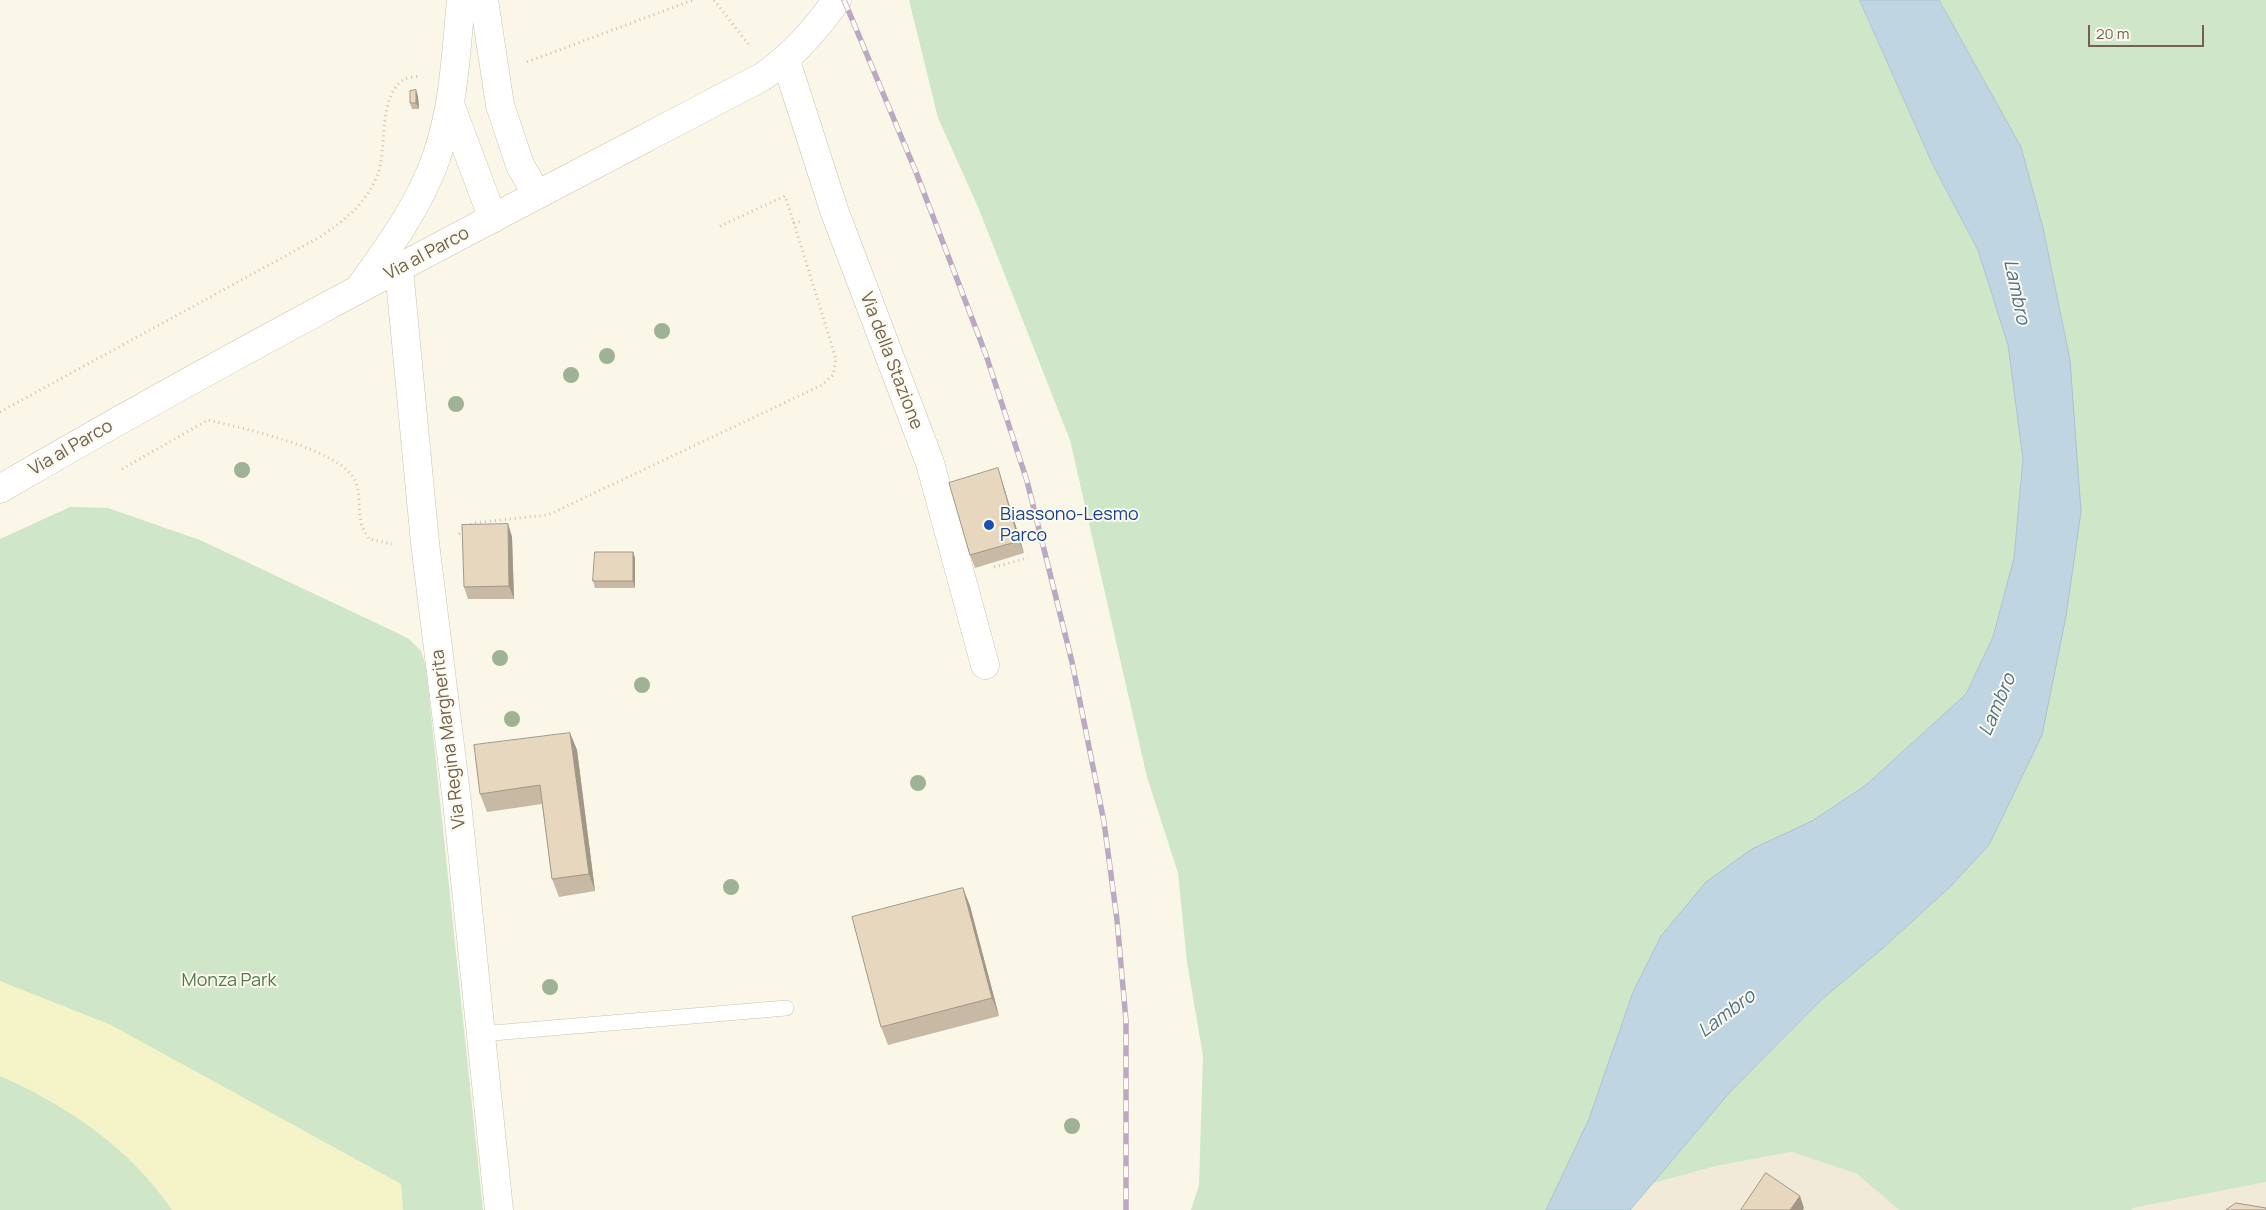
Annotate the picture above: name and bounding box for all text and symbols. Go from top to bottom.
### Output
scale bar [2091,15,2207,47]
text: 20 m [2096,23,2129,44]
street label: Via al Parco [381,223,473,285]
water label: Lambro [1998,258,2034,326]
street label: Via della Stazione [855,289,927,433]
street label: Via al Parco [25,415,117,481]
place label: Biassono-Lesmo Parco [1000,504,1139,546]
marker: Biassono-Lesmo Parco [982,518,996,532]
street label: Via Regina Margherita [427,648,471,830]
water label: Lambro [1975,670,2021,740]
park label: Monza Park [182,970,276,992]
water label: Lambro [1694,985,1760,1043]

